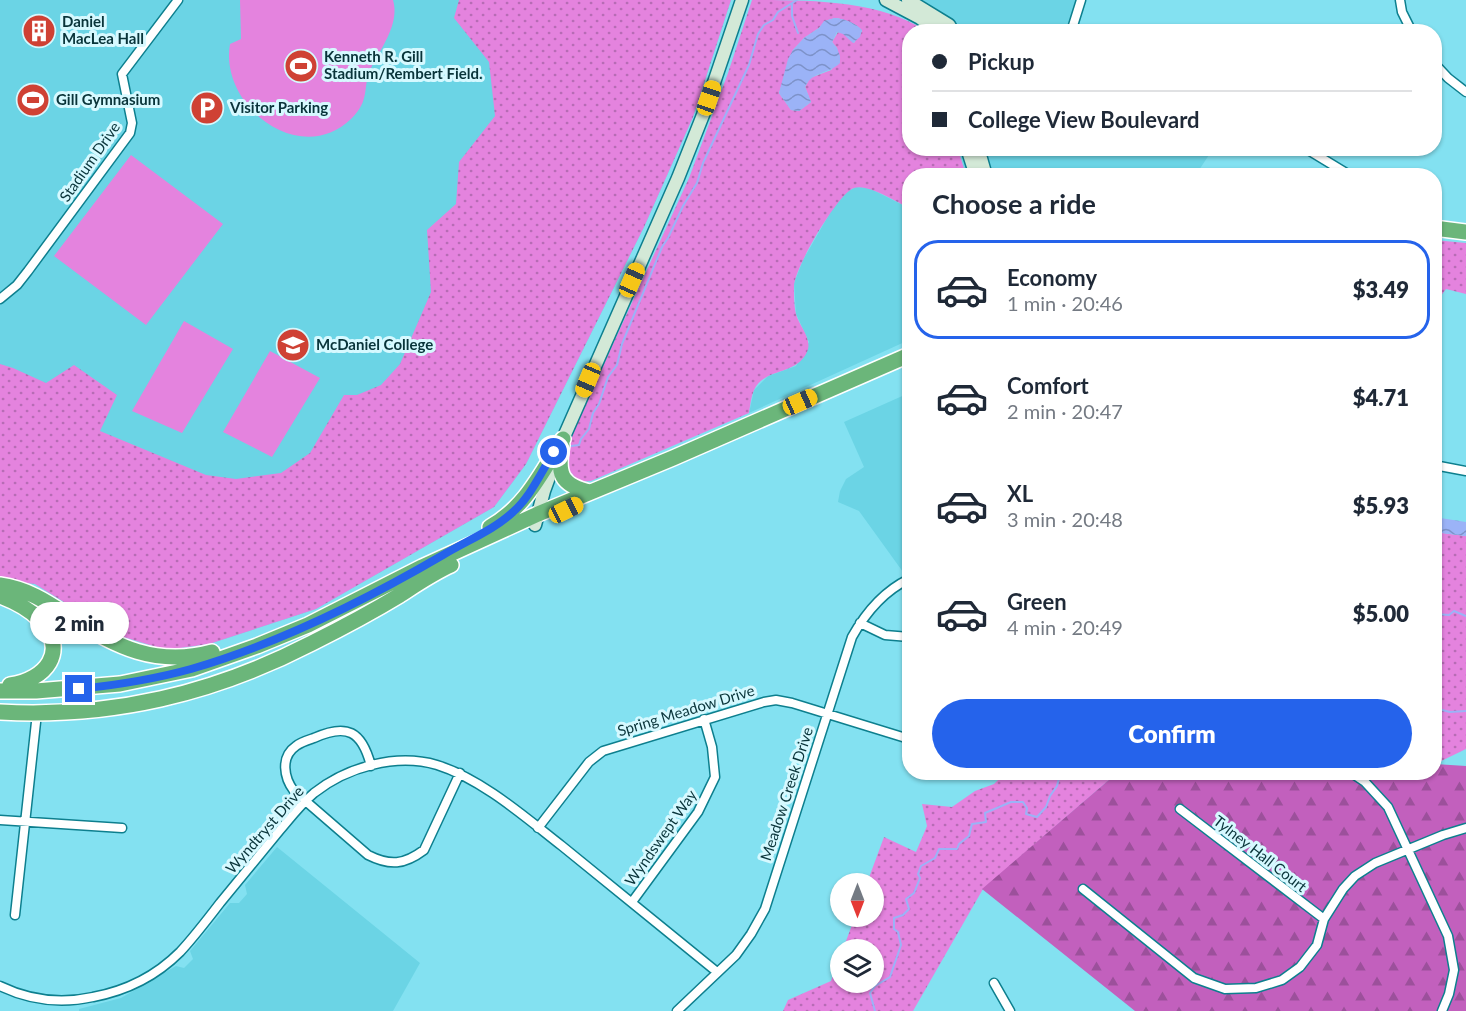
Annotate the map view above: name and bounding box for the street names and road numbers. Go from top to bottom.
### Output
street label: Stadium Drive [55,118,123,205]
street label: Spring Meadow Drive [615,681,756,739]
street label: Meadow Creek Drive [756,725,816,863]
street label: Wyndtryst Drive [221,782,307,877]
street label: Wyndswept Way [620,786,700,889]
street label: Tylney Hall Court [1210,811,1311,896]

